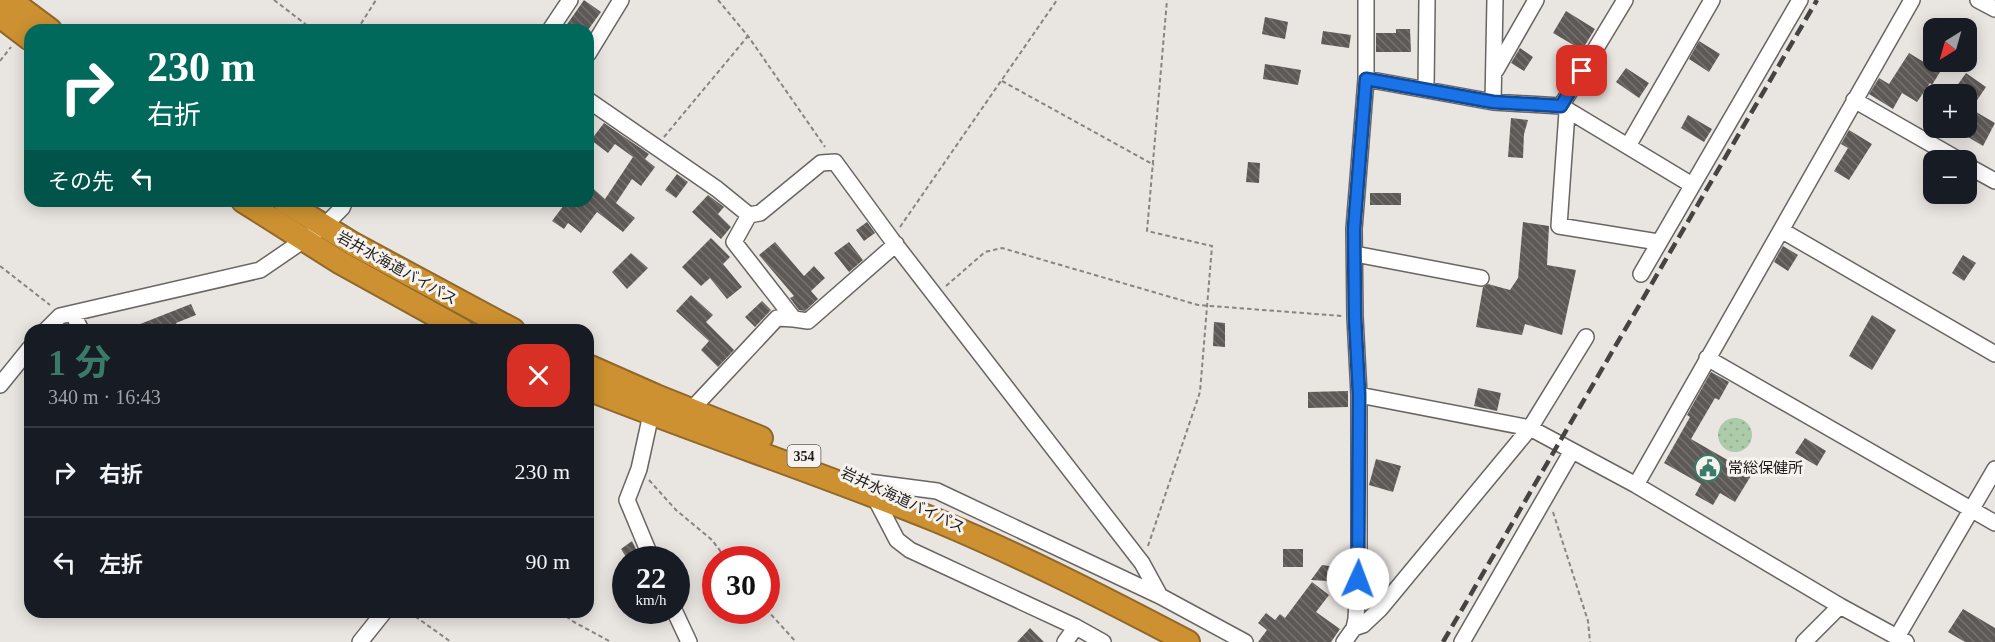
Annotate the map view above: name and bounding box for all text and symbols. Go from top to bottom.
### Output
north arrow [1923,18,1977,72]
map controls [1923,18,1977,204]
text: 230 m [147,44,256,90]
pin [1556,45,1607,96]
icon: right [48,48,126,126]
icon: arrive [1565,54,1598,87]
button: + [1923,84,1977,138]
text: 右折 [147,100,201,130]
button: − [1923,150,1977,204]
icon: left [126,162,159,195]
text: その先 [48,169,114,194]
street label: 岩井水海道バイパス [334,227,460,308]
text: 1 分 [48,343,111,383]
button: close [507,344,570,407]
text: 340 m · 16:43 [48,386,161,408]
road number: 354 [788,445,820,467]
public building icon: 常総保健所 [1693,453,1723,483]
icon: right [48,456,81,489]
text: 230 m [514,459,570,484]
place label: 常総保健所 [1728,460,1803,476]
text: 右折 [99,462,143,487]
street label: 岩井水海道バイパス [839,463,968,536]
icon: left [48,546,81,579]
speed limit sign: 30 [702,546,780,624]
position arrow [1326,547,1390,611]
text: 90 m [525,549,570,574]
text: 左折 [99,552,143,577]
text: 22 [636,561,666,594]
text: km/h [636,592,666,608]

